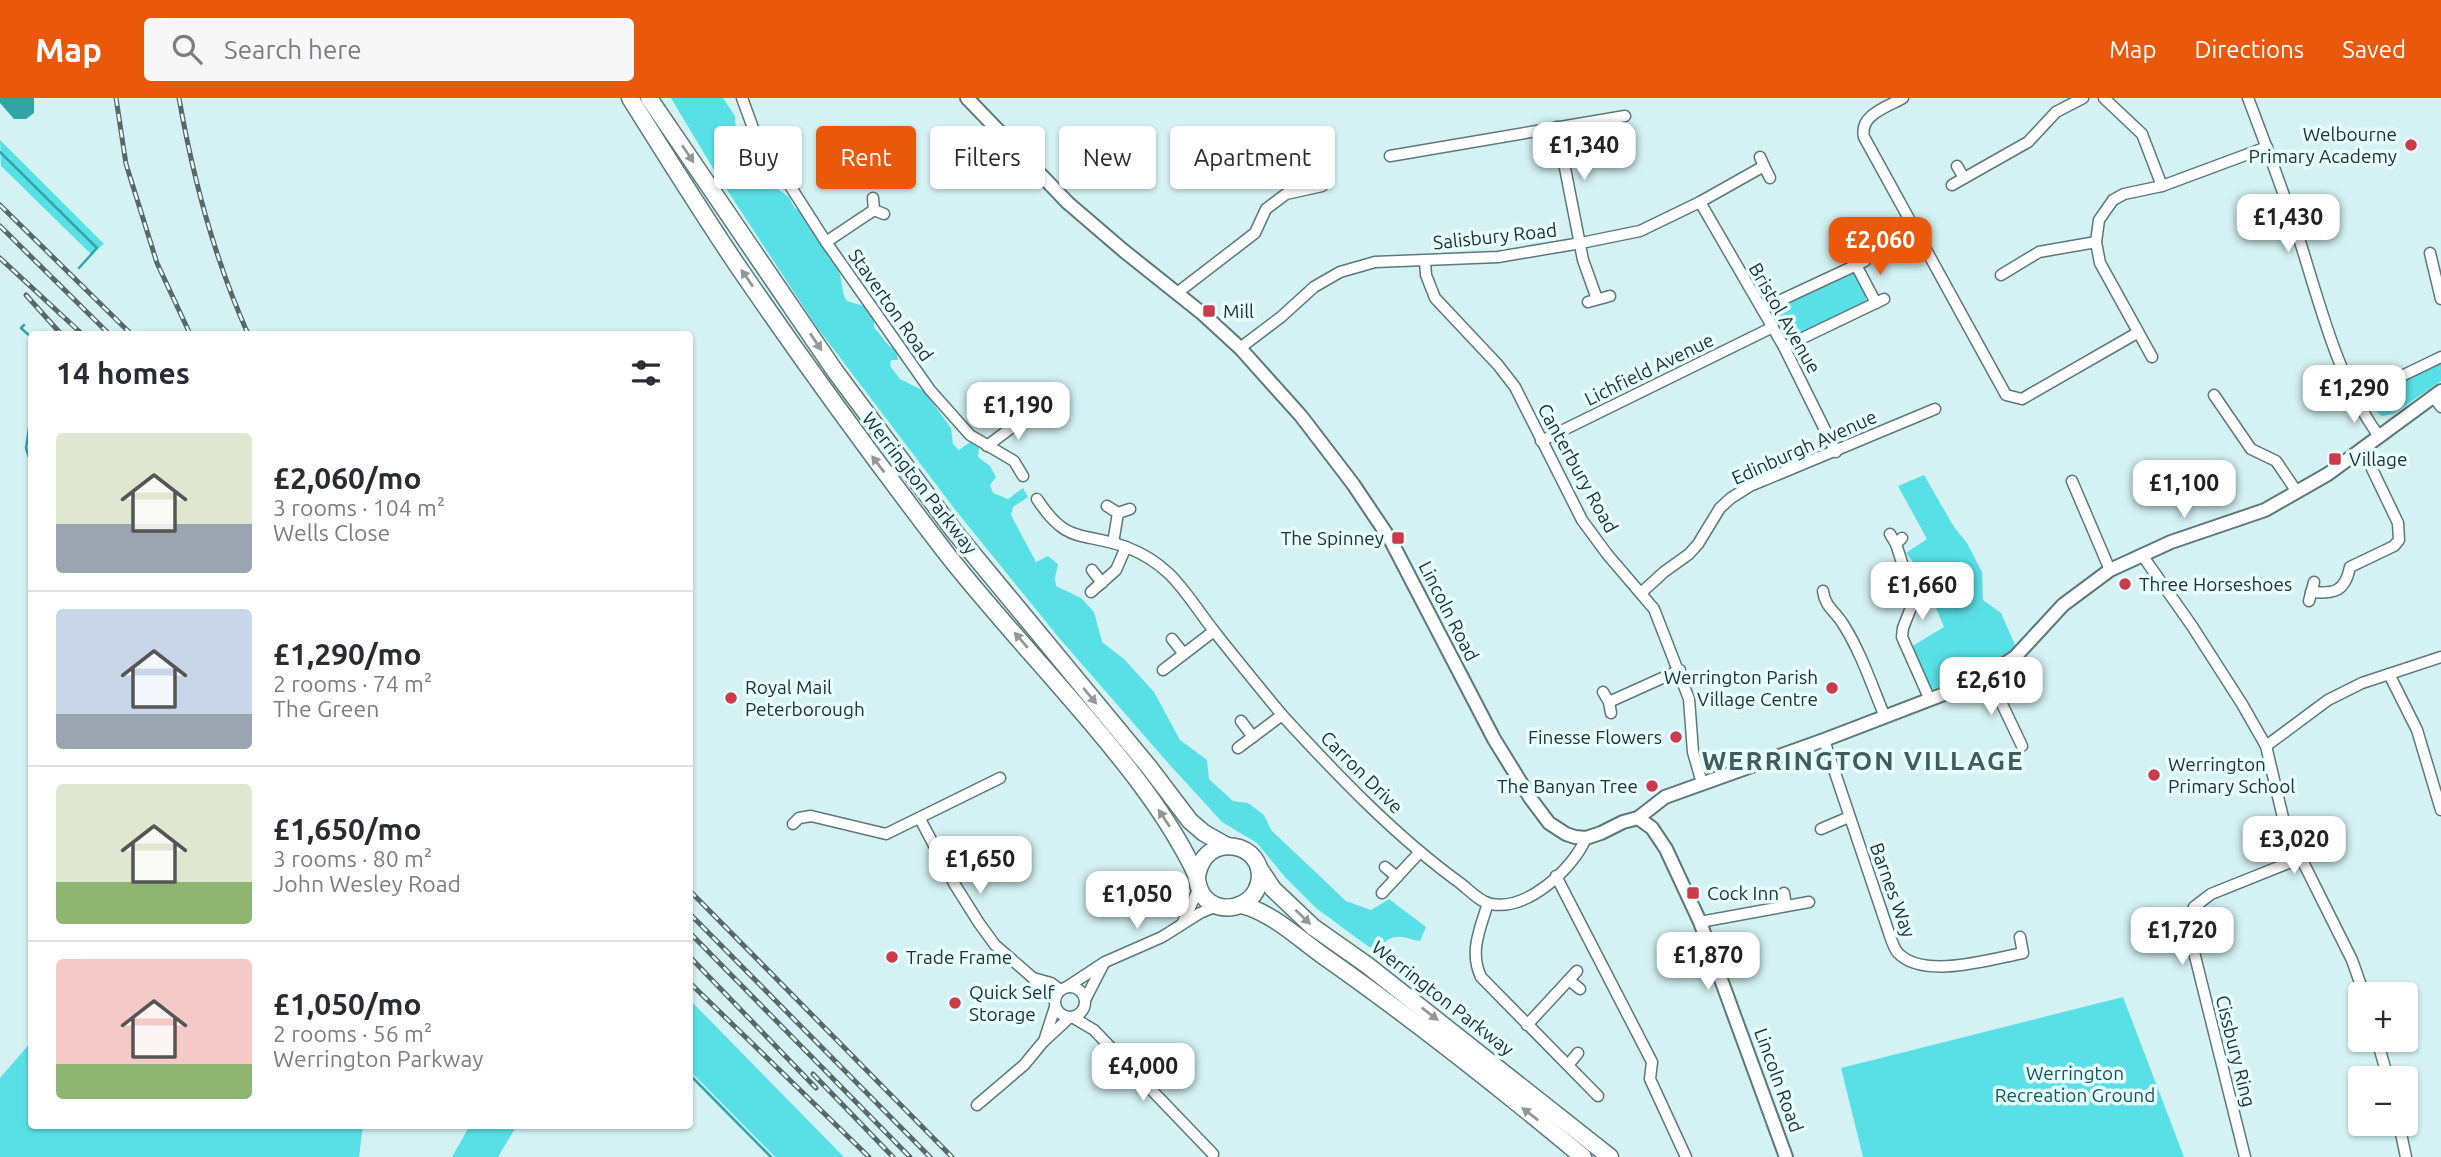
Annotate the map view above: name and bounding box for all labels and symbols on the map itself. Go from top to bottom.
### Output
pin: £1,340 [1527,122,1641,182]
place label: Welbourne Primary Academy [2248,123,2397,167]
marker: Welbourne Primary Academy [2403,137,2419,153]
one-way arrow [681,145,694,164]
pin: £1,430 [2231,194,2345,254]
pin: £2,060 [1823,218,1937,277]
street label: Salisbury Road [1432,219,1558,253]
street label: Staverton Road [844,245,938,365]
street label: Bristol Avenue [1744,259,1826,377]
one-way arrow [740,268,753,288]
place label: Mill [1223,300,1254,322]
marker: Mill [1201,303,1217,319]
street label: Lichfield Avenue [1581,328,1717,410]
one-way arrow [809,333,823,351]
pin: £1,290 [2297,366,2411,425]
pin: £1,190 [961,382,1075,442]
street label: Canterbury Road [1533,400,1623,536]
street label: Edinburgh Avenue [1728,405,1880,489]
street label: Werrington Parkway [858,408,982,558]
place label: Village [2349,448,2407,470]
marker: Village [2327,451,2343,467]
one-way arrow [871,455,886,473]
pin: £1,100 [2127,460,2241,520]
place label: The Spinney [1281,527,1384,549]
marker: The Spinney [1390,530,1406,546]
street label: Lincoln Road [1414,557,1484,665]
pin: £1,660 [1865,562,1979,622]
place label: Three Horseshoes [2139,573,2292,595]
marker: Three Horseshoes [2117,576,2133,592]
one-way arrow [1014,632,1029,649]
pin: £2,610 [1934,658,2048,717]
place label: Werrington Parish Village Centre [1664,666,1818,710]
place label: Royal Mail Peterborough [745,676,865,720]
marker: Werrington Parish Village Centre [1824,680,1840,696]
one-way arrow [1083,687,1098,705]
marker: Royal Mail Peterborough [723,690,739,706]
street label: Carron Drive [1316,726,1408,818]
place label: Finesse Flowers [1528,726,1662,748]
marker: Finesse Flowers [1668,729,1684,745]
district label: WERRINGTON VILLAGE [1702,746,2024,775]
place label: Werrington Primary School [2168,753,2295,797]
marker: Werrington Primary School [2146,767,2162,783]
place label: The Banyan Tree [1497,775,1638,797]
marker: The Banyan Tree [1644,778,1660,794]
one-way arrow [1157,808,1170,827]
pin: £3,020 [2237,816,2351,876]
pin: £1,650 [923,836,1037,896]
street label: Barnes Way [1866,840,1920,940]
pin: £1,050 [1080,872,1194,931]
place label: Cock Inn [1707,882,1779,904]
marker: Cock Inn [1685,885,1701,901]
pin: £1,720 [2125,908,2239,967]
one-way arrow [1294,909,1311,926]
pin: £1,870 [1651,932,1765,992]
street label: Werrington Parkway [1368,936,1518,1060]
place label: Trade Frame [906,946,1012,968]
marker: Trade Frame [884,949,900,965]
place label: Quick Self Storage [969,981,1055,1025]
street label: Cissbury Ring [2212,993,2260,1109]
marker: Quick Self Storage [947,995,963,1011]
one-way arrow [1421,1007,1439,1022]
street label: Lincoln Road [1750,1025,1808,1135]
pin: £4,000 [1086,1044,1200,1103]
park label: Werrington Recreation Ground [1995,1062,2155,1106]
one-way arrow [1522,1106,1540,1121]

